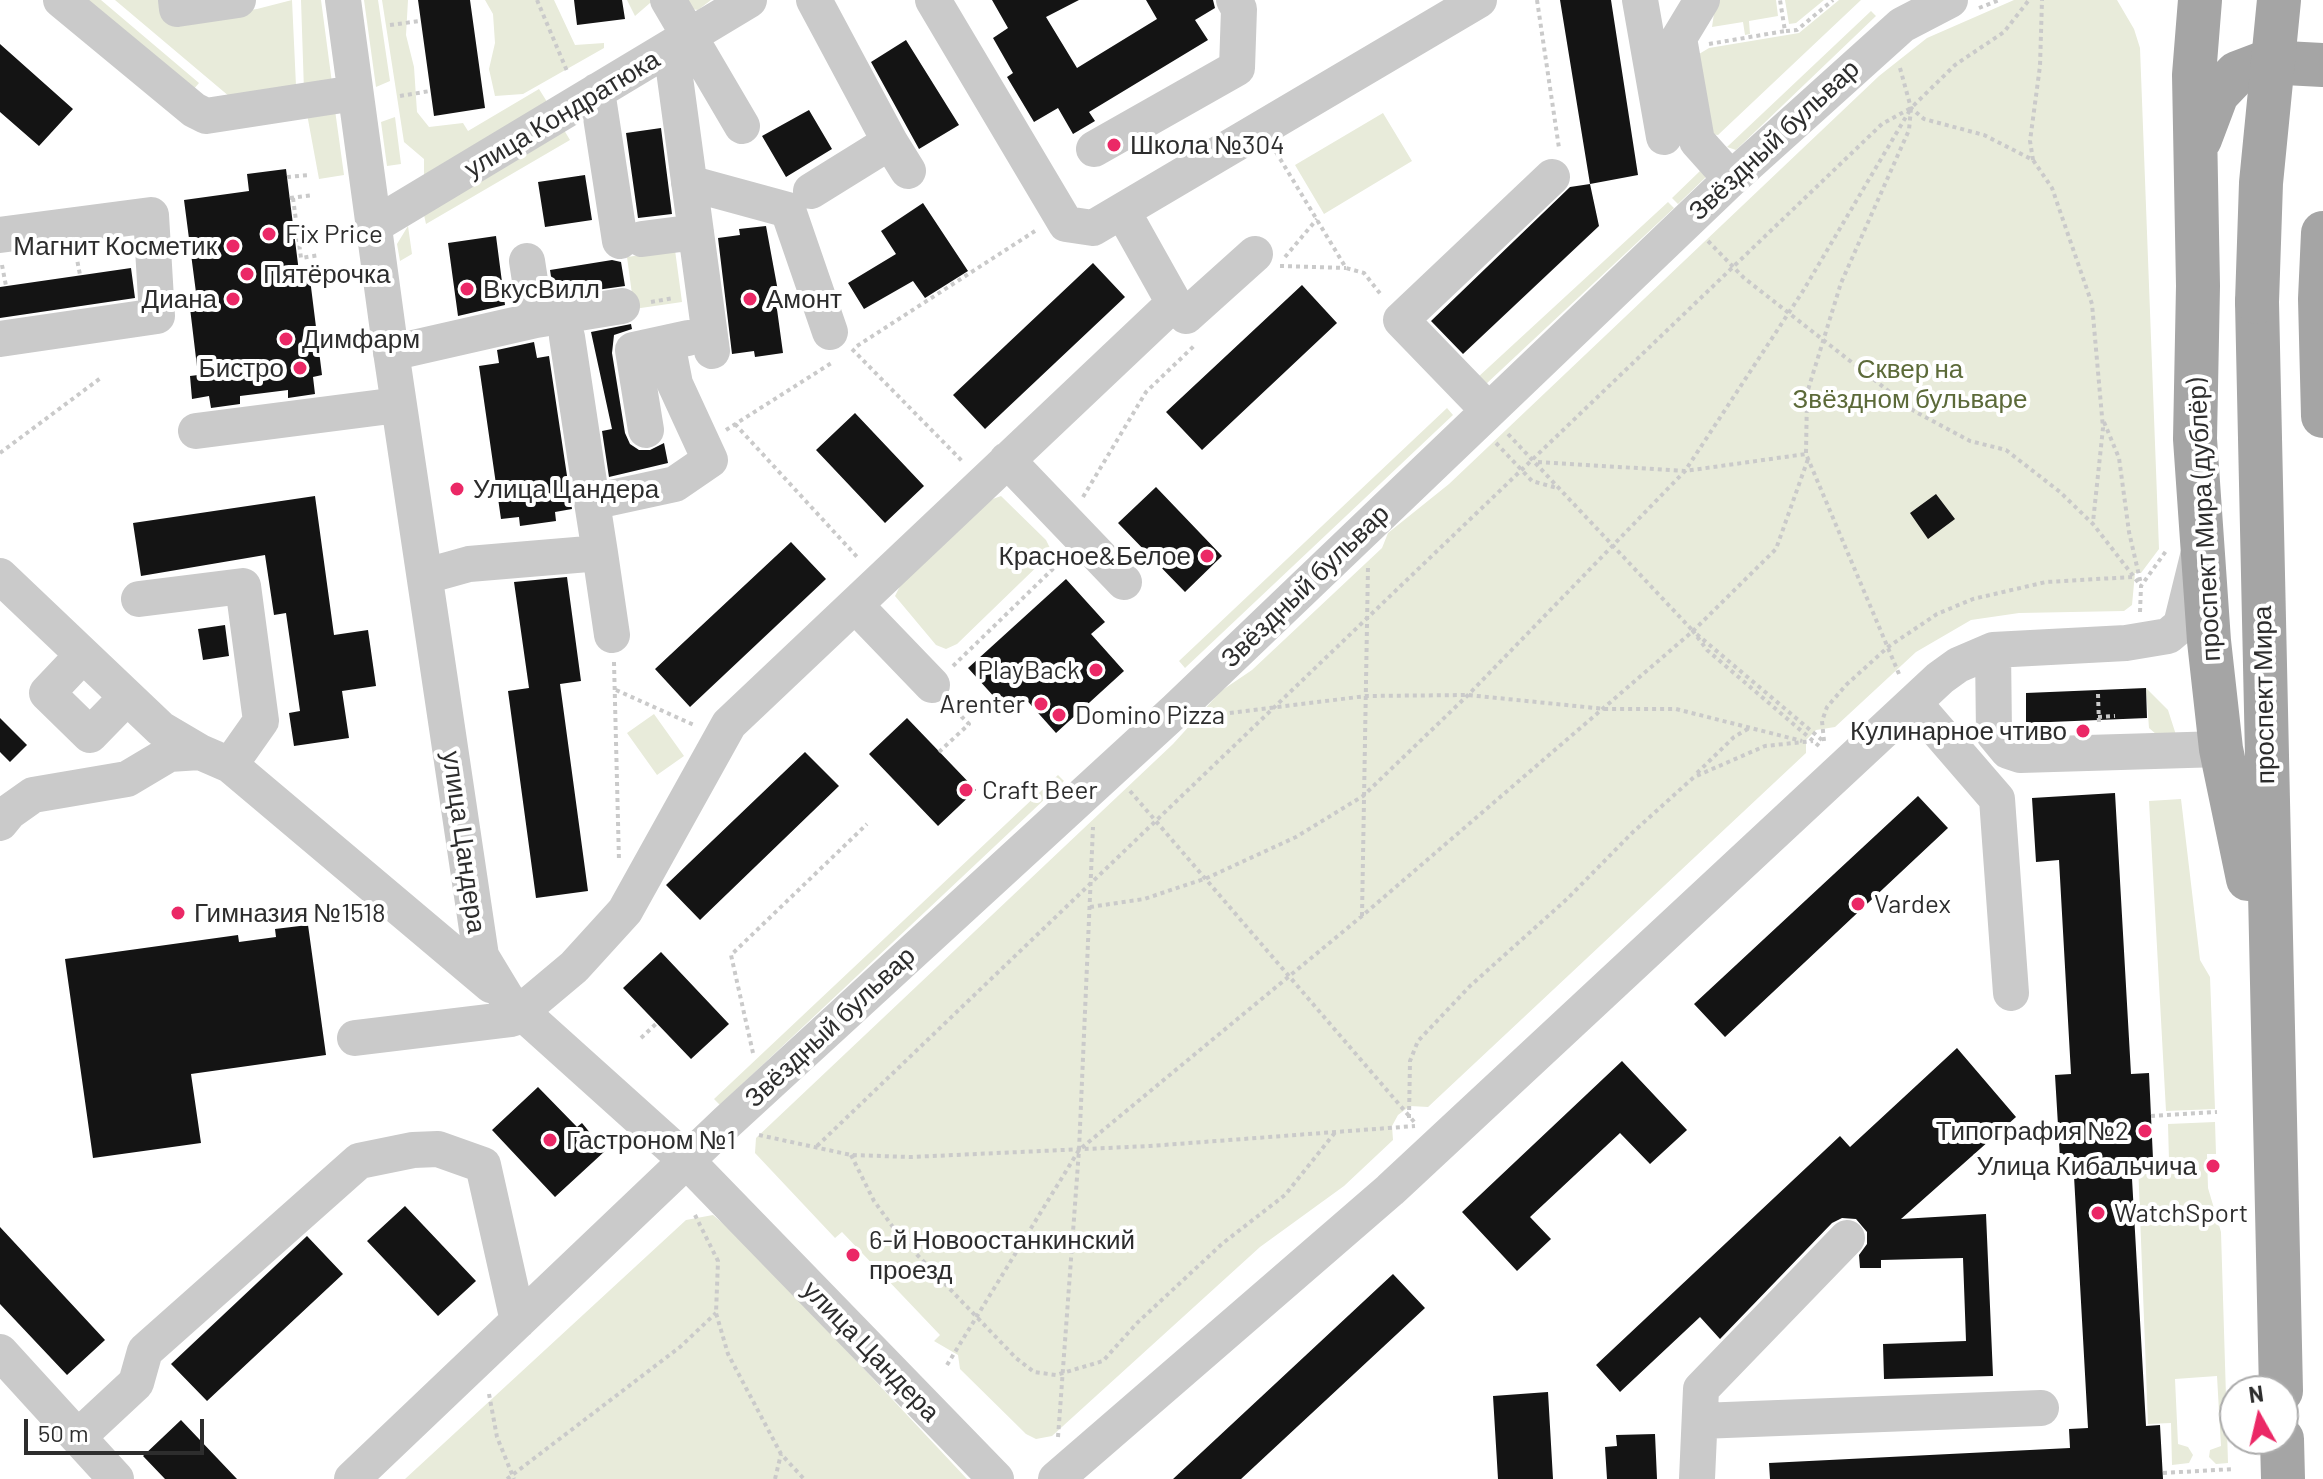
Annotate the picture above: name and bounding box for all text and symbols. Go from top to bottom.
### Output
street label: улица Кондратюка [459,43,665,185]
street label: Звёздный бульвар [1682,53,1866,227]
place label: Школа №304 [1130,129,1285,161]
marker: Школа №304 [1105,136,1123,154]
place label: Fix Price [285,218,383,250]
marker: Fix Price [260,225,278,243]
place label: Магнит Косметик [13,230,217,262]
marker: Магнит Косметик [224,237,242,255]
place label: Пятёрочка [263,258,390,290]
marker: Пятёрочка [238,265,256,283]
place label: ВкусВилл [483,273,600,305]
marker: ВкусВилл [458,280,476,298]
place label: Диана [142,283,217,315]
place label: Амонт [766,283,842,315]
marker: Диана [224,290,242,308]
marker: Амонт [741,290,759,308]
place label: Димфарм [302,323,420,355]
marker: Димфарм [277,330,295,348]
place label: Бистро [199,352,284,384]
park label: Сквер на Звёздном бульваре [1793,353,2027,414]
marker: Бистро [291,359,309,377]
street label: проспект Мира (дублёр) [2181,378,2227,662]
place label: Улица Цандера [473,473,659,505]
marker: Улица Цандера [448,480,466,498]
street label: Звёздный бульвар [1215,498,1395,674]
place label: Красное&Белое [999,540,1191,572]
marker: Красное&Белое [1198,547,1216,565]
street label: проспект Мира [2247,606,2281,784]
place label: PlayBack [978,654,1080,686]
marker: PlayBack [1087,661,1105,679]
place label: Arenter [940,688,1025,720]
marker: Arenter [1032,695,1050,713]
place label: Domino Pizza [1075,699,1225,731]
marker: Domino Pizza [1050,706,1068,724]
place label: Кулинарное чтиво [1850,715,2067,747]
marker: Кулинарное чтиво [2074,722,2092,740]
street label: улица Цандера [436,749,492,935]
place label: Craft Beer [982,774,1098,806]
marker: Craft Beer [957,781,975,799]
place label: Vardex [1874,888,1951,920]
marker: Vardex [1849,895,1867,913]
place label: Гимназия №1518 [194,897,386,929]
marker: Гимназия №1518 [169,904,187,922]
street label: Звёздный бульвар [738,940,922,1114]
place label: Типография №2 [1936,1115,2129,1147]
marker: Типография №2 [2136,1122,2154,1140]
place label: Гастроном №1 [566,1124,736,1156]
marker: Гастроном №1 [541,1131,559,1149]
place label: Улица Кибальчича [1977,1150,2197,1182]
marker: Улица Кибальчича [2204,1157,2222,1175]
place label: WatchSport [2114,1197,2248,1229]
marker: WatchSport [2089,1204,2107,1222]
place label: 6-й Новоостанкинский проезд [869,1224,1135,1286]
marker: 6-й Новоостанкинский проезд [844,1246,862,1264]
street label: улица Цандера [796,1274,946,1428]
north arrow [2219,1375,2299,1455]
text: N [2247,1379,2265,1407]
scale bar [28,1403,208,1453]
text: 50 m [38,1418,89,1447]

